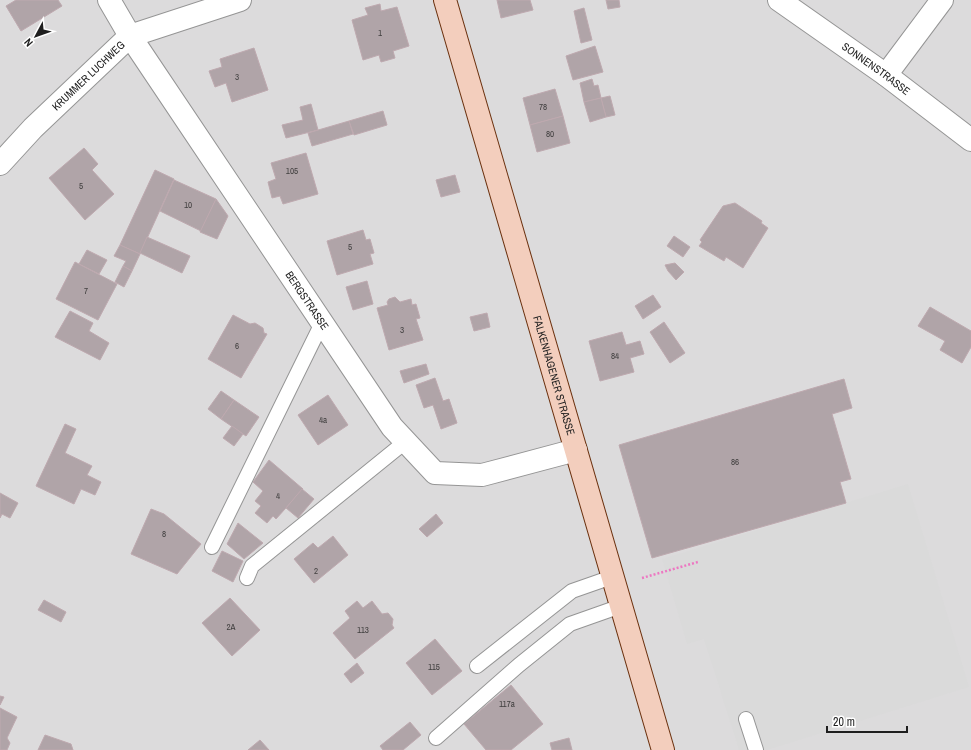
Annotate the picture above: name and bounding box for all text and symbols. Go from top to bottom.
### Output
north arrow [16,16,56,56]
house number: 1 [378,27,382,39]
text: N [21,36,36,50]
street label: KRUMMER LUCHWEG [49,38,128,113]
street label: SONNENSTRASSE [839,39,913,98]
house number: 3 [235,71,239,83]
house number: 78 [539,101,547,113]
house number: 80 [546,128,554,140]
house number: 105 [286,165,298,177]
house number: 5 [79,180,83,192]
house number: 10 [184,199,192,211]
house number: 5 [348,241,352,253]
street label: BERGSTRASSE [283,268,332,333]
house number: 7 [84,285,88,297]
street label: FALKENHAGENER STRASSE [530,314,578,437]
house number: 3 [400,324,404,336]
house number: 6 [235,340,239,352]
house number: 84 [611,350,619,362]
house number: 4a [319,414,327,426]
house number: 86 [731,456,739,468]
house number: 4 [276,490,280,502]
house number: 8 [162,528,166,540]
house number: 2 [314,565,318,577]
house number: 2A [226,621,236,633]
house number: 113 [357,624,369,636]
house number: 115 [428,661,440,673]
house number: 117a [499,698,515,710]
scale bar [827,708,907,734]
text: 20 m [833,714,855,730]

